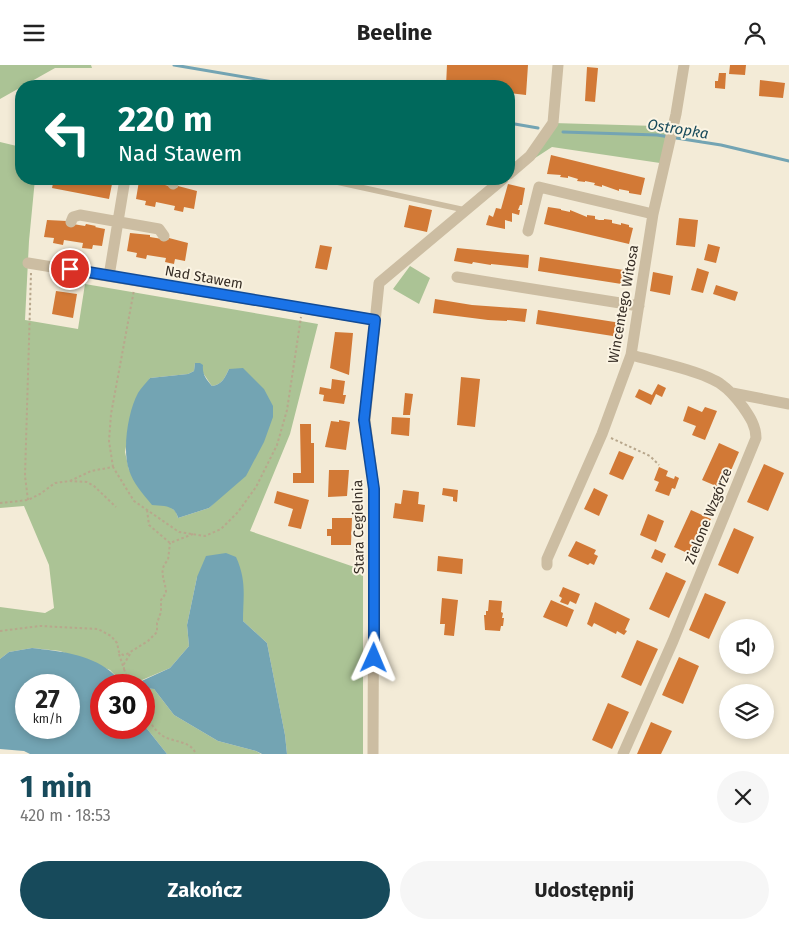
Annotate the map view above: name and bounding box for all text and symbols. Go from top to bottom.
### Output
icon: menu [20,19,48,47]
text: Beeline [357,19,432,46]
icon: person [741,19,769,47]
text: 220 m [118,98,213,140]
icon: left [35,100,100,165]
water label: Ostropka [646,115,710,143]
text: Nad Stawem [118,140,242,167]
street label: Wincentego Witosa [605,244,642,365]
pin [49,248,91,290]
icon: arrive [56,255,84,283]
street label: Nad Stawem [164,262,244,293]
street label: Zielone Wzgórze [681,466,735,567]
street label: Stara Cegielnia [349,480,368,574]
map controls [719,619,774,739]
button: sound [719,619,774,674]
position arrow [347,631,399,683]
speed limit sign: 30 [90,674,155,739]
button: layers [719,684,774,739]
text: 27 [35,685,60,715]
text: km/h [33,712,62,726]
text: 1 min [20,769,92,805]
button: close [717,771,769,823]
text: 420 m · 18:53 [20,806,111,825]
button: Zakończ [20,861,390,919]
button: Udostępnij [400,861,769,919]

